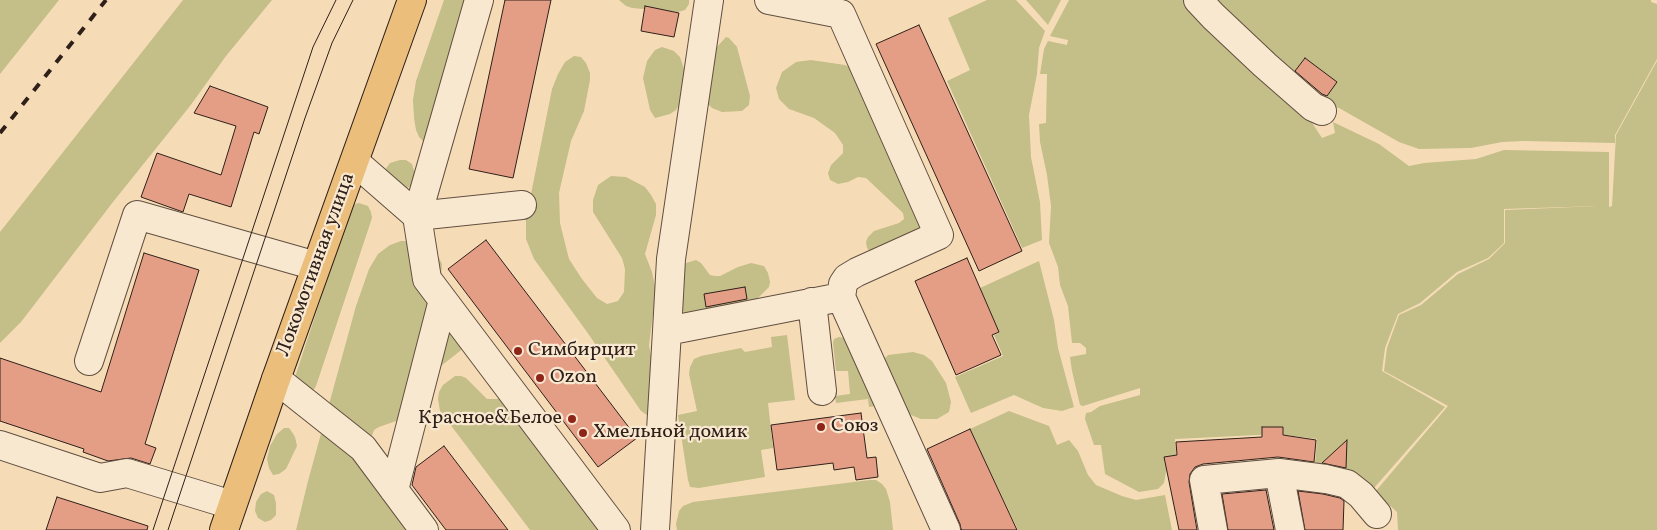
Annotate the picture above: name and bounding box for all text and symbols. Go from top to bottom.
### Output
street label: Локомотивная улица [273,170,361,360]
place label: Симбирцит [528,339,636,363]
marker: Симбирцит [512,345,524,357]
place label: Ozon [550,366,597,390]
marker: Ozon [534,372,546,384]
place label: Красное&Белое [418,407,562,431]
marker: Красное&Белое [566,413,578,425]
place label: Союз [831,415,878,439]
place label: Хмельной домик [593,421,747,445]
marker: Союз [815,421,827,433]
marker: Хмельной домик [577,427,589,439]

